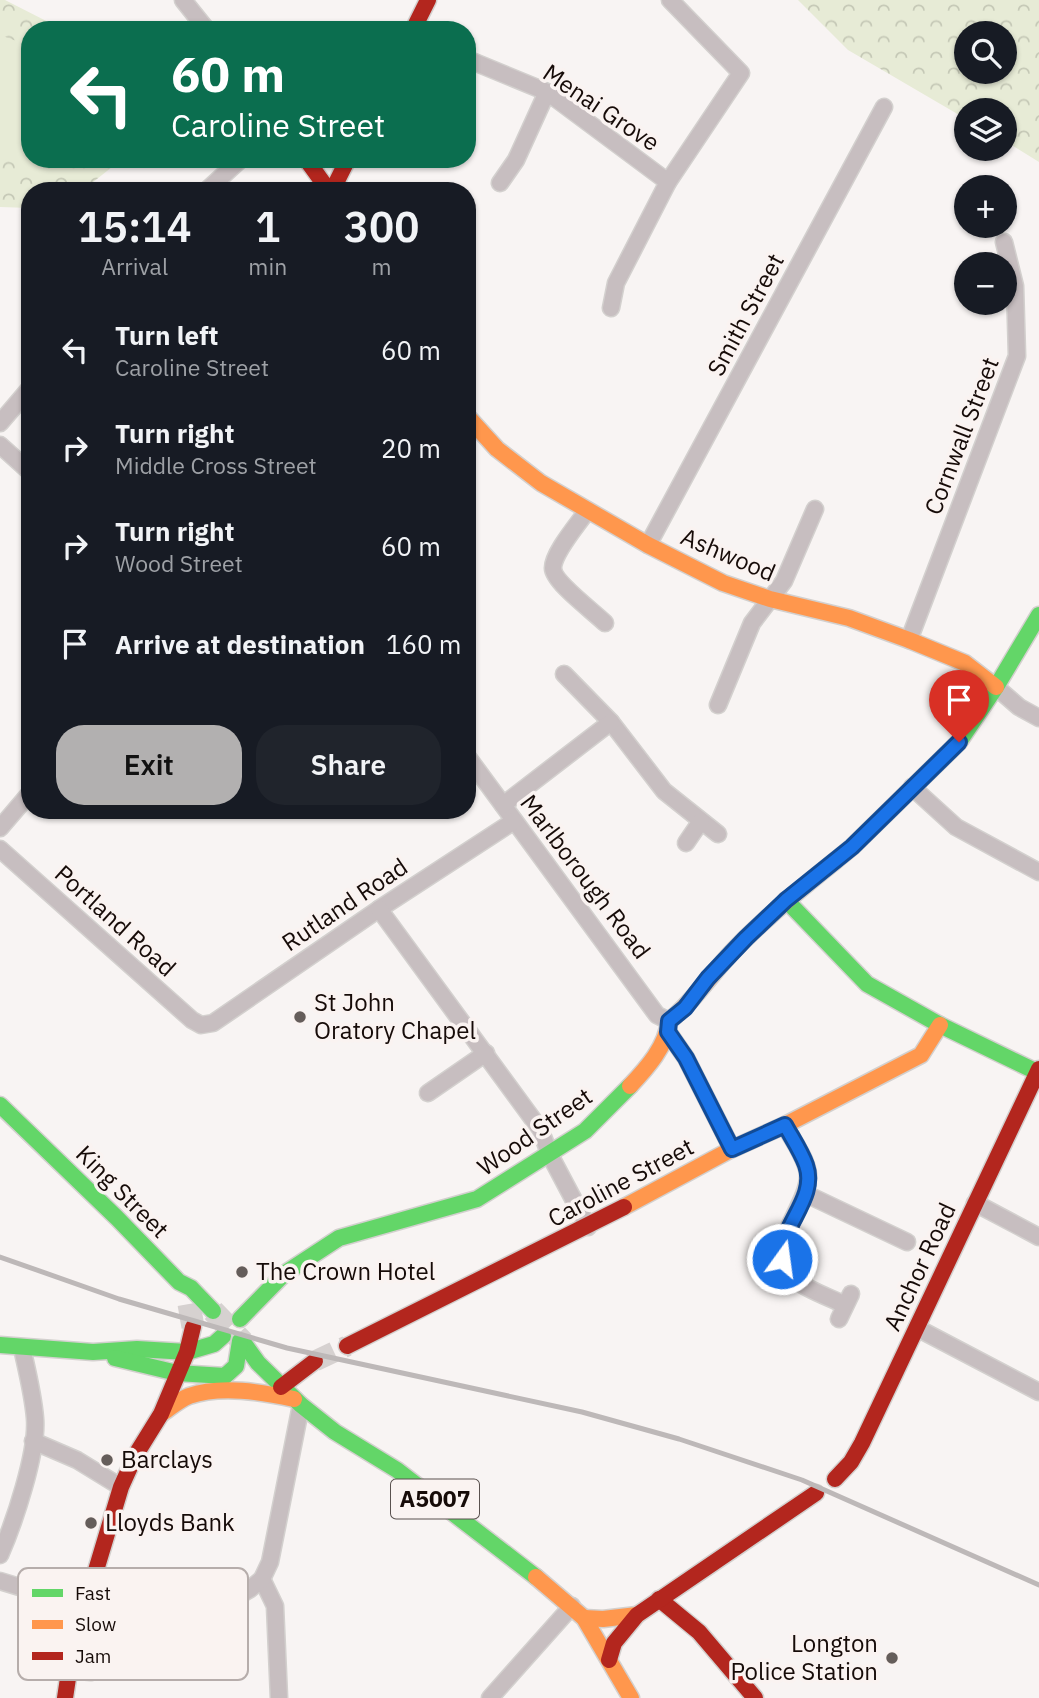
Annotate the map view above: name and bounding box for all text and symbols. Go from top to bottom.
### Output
map controls [954,21,1017,315]
button: search [954,21,1017,84]
text: 60 m [171,42,285,105]
icon: left [56,49,147,140]
street label: Menai Grove [537,56,666,158]
button: layers [954,98,1017,161]
text: Caroline Street [171,104,385,146]
button: + [954,175,1017,238]
text: 15:14 [78,199,192,254]
text: 1 [255,199,280,254]
text: 300 [344,199,419,254]
street label: Smith Street [699,248,791,381]
text: Arrival [101,251,168,281]
text: min [248,251,287,281]
text: m [372,251,392,281]
button: − [954,252,1017,315]
text: Turn left [115,318,218,352]
icon: left [56,331,94,369]
text: 60 m [381,333,441,367]
text: Caroline Street [115,352,269,382]
street label: Cornwall Street [916,352,1006,519]
text: Turn right [115,416,234,450]
icon: right [56,429,94,467]
text: 20 m [381,431,441,465]
text: Middle Cross Street [115,450,317,480]
text: Turn right [115,514,234,548]
street label: Ashwood [676,520,781,588]
icon: right [56,527,94,565]
text: 60 m [381,529,441,563]
text: Wood Street [115,548,243,578]
icon: arrive [56,625,94,663]
text: Arrive at destination [115,627,365,661]
text: 160 m [386,627,462,661]
pin [929,670,989,742]
icon: arrive [940,681,978,719]
button: Exit [56,725,242,805]
button: Share [256,725,441,805]
street label: Marlborough Road [513,788,658,965]
street label: Rutland Road [275,850,414,958]
street label: Portland Road [48,857,183,983]
place label: St John Oratory Chapel [314,986,476,1046]
marker: St John Oratory Chapel [292,1009,308,1025]
street label: Wood Street [471,1080,598,1183]
street label: Caroline Street [542,1130,699,1234]
street label: King Street [69,1138,176,1245]
street label: Anchor Road [875,1197,963,1336]
position arrow [745,1222,819,1296]
place label: The Crown Hotel [256,1255,435,1287]
marker: The Crown Hotel [234,1264,250,1280]
place label: Barclays [121,1443,213,1475]
marker: Barclays [99,1452,115,1468]
road number: A5007 [391,1480,479,1518]
place label: Lloyds Bank [105,1506,235,1538]
marker: Lloyds Bank [83,1515,99,1531]
legend [18,1568,248,1680]
text: Fast [75,1581,111,1605]
text: Slow [75,1612,116,1636]
place label: Longton Police Station [731,1627,878,1687]
text: Jam [75,1644,111,1668]
marker: Longton Police Station [884,1650,900,1666]

